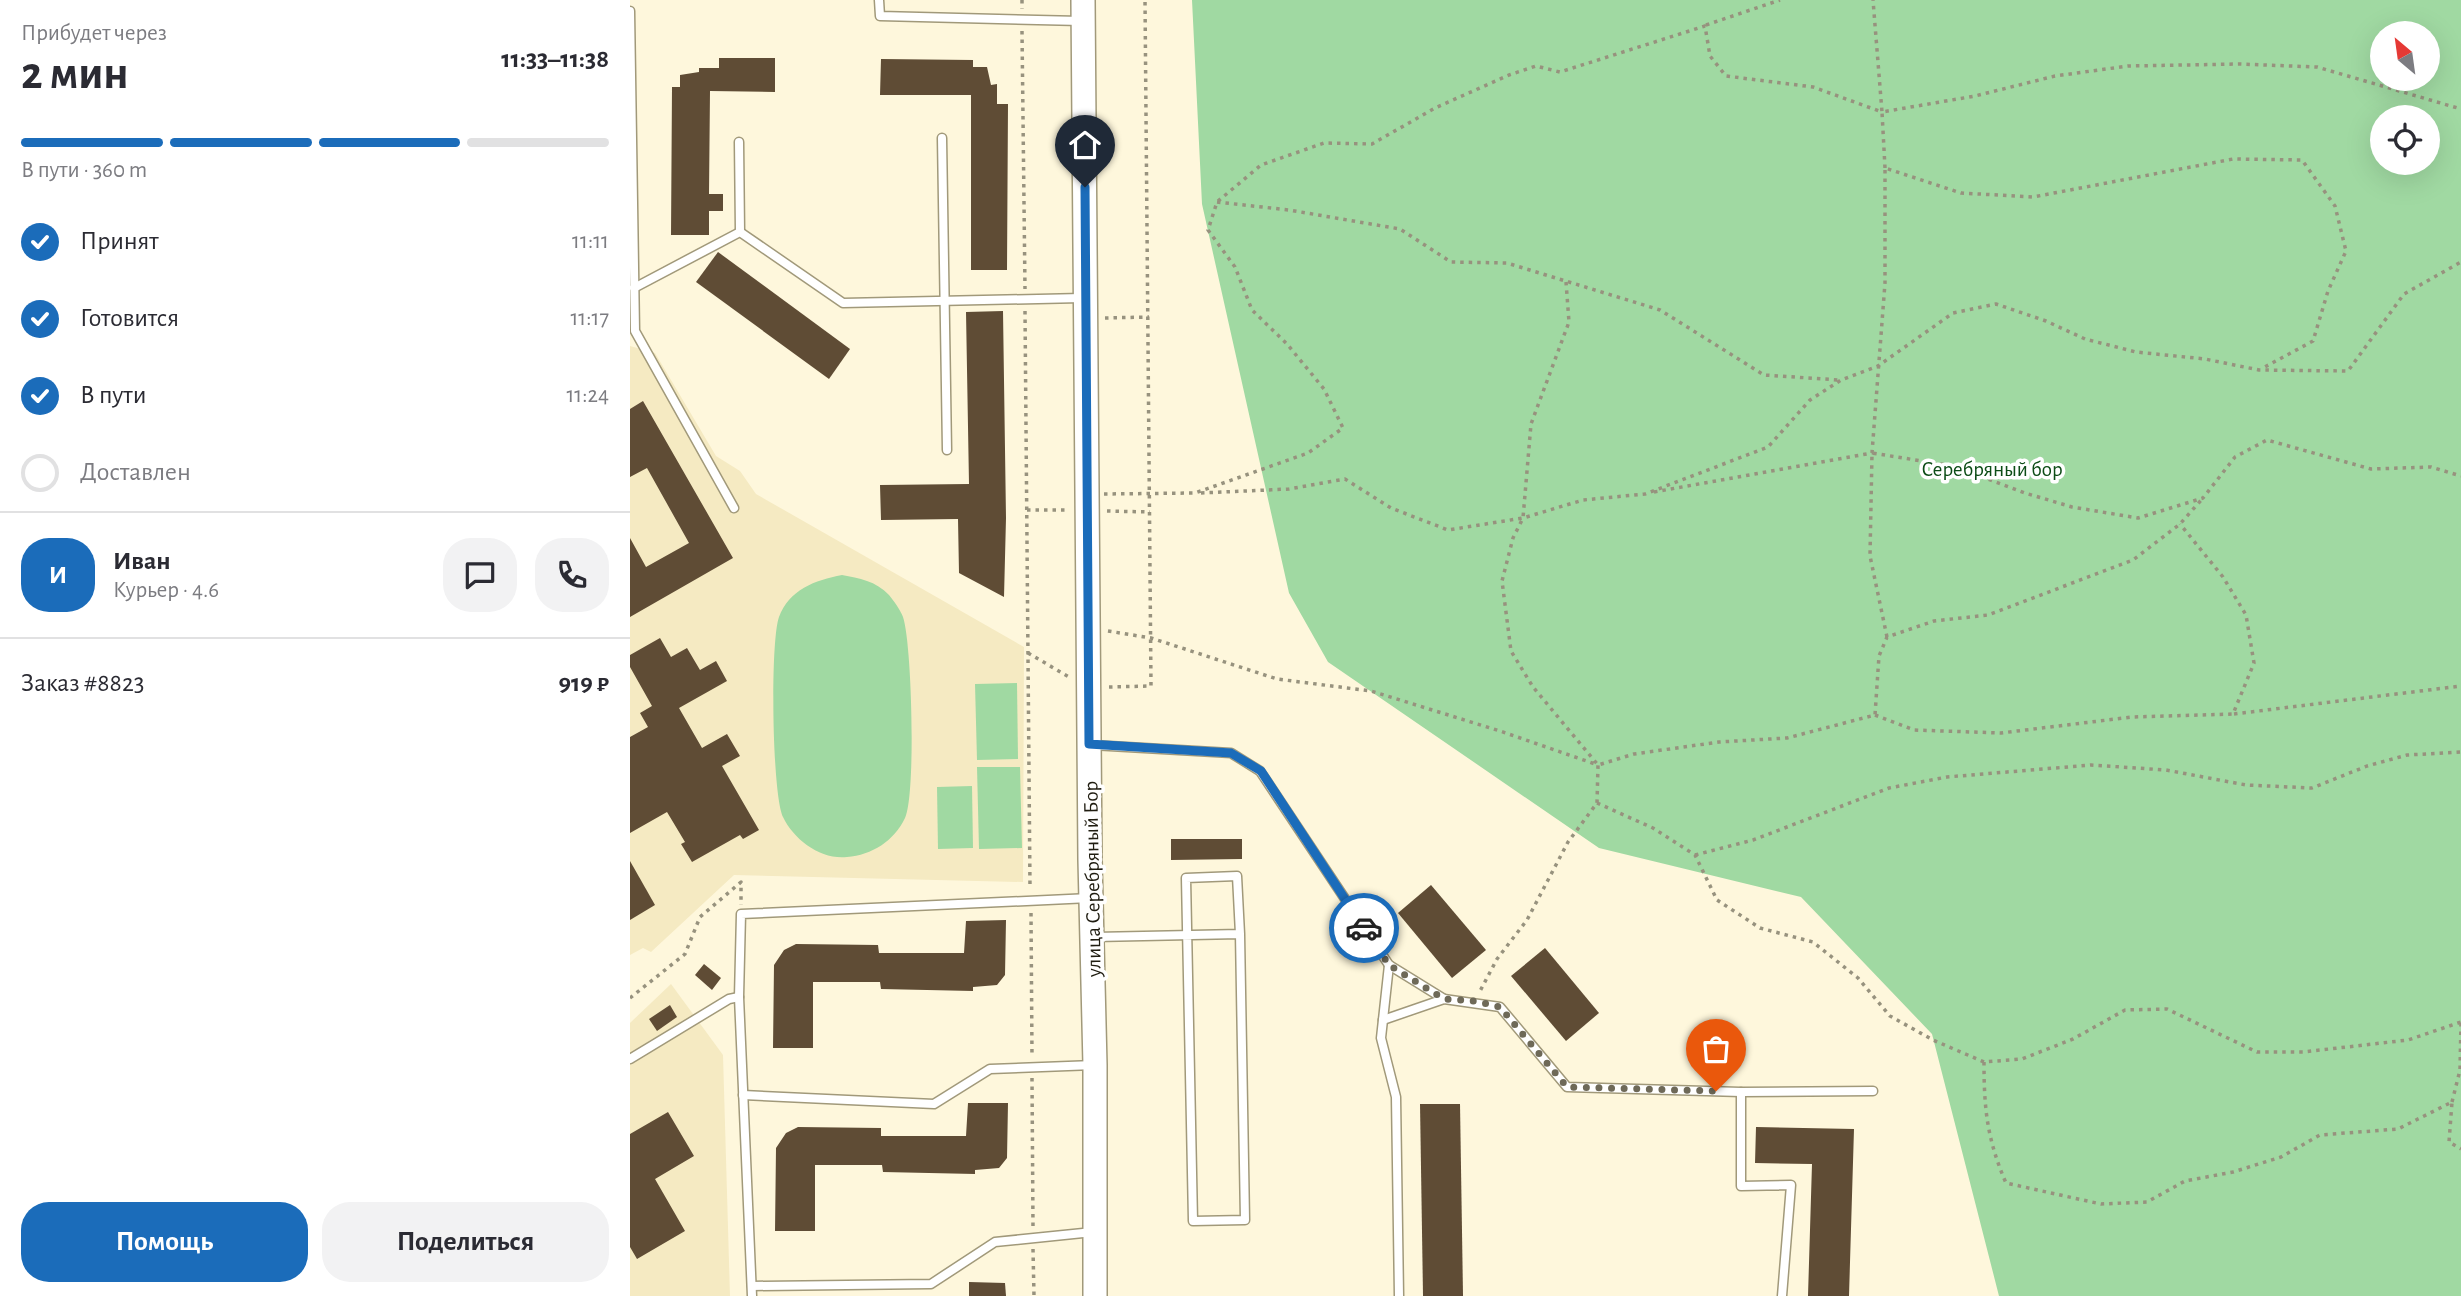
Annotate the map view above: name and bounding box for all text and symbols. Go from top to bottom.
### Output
north arrow [2370,21,2440,91]
map controls [2370,21,2440,175]
text: Прибудет через [21,22,167,45]
text: 11:33–11:38 [501,46,609,72]
text: 2 мин [21,51,129,97]
button: locate [2370,105,2440,175]
pin [1055,115,1115,187]
icon: home [1066,126,1104,164]
text: В пути · 360 m [21,159,147,182]
icon: check [21,223,59,261]
text: Принят [80,228,159,254]
text: 11:11 [572,230,609,253]
icon: check [21,300,59,338]
text: Готовится [80,305,179,331]
text: 11:17 [570,307,609,330]
icon: check [21,377,59,415]
text: В пути [80,382,146,408]
text: 11:24 [566,384,609,407]
text: Доставлен [80,459,191,485]
park label: Серебряный бор [1921,459,2063,480]
button: chat [443,538,517,612]
button: phone [535,538,609,612]
text: Иван [113,548,171,574]
text: И [49,562,67,588]
text: Курьер · 4.6 [113,579,219,602]
text: Заказ #8823 [21,670,144,696]
text: 919 ₽ [558,670,609,696]
street label: улица Серебряный Бор [1080,781,1105,978]
courier [1329,893,1399,963]
icon: car [1345,909,1383,947]
pin [1686,1019,1746,1091]
icon: bag [1697,1030,1735,1068]
button: Помощь [21,1202,308,1282]
button: Поделиться [322,1202,609,1282]

